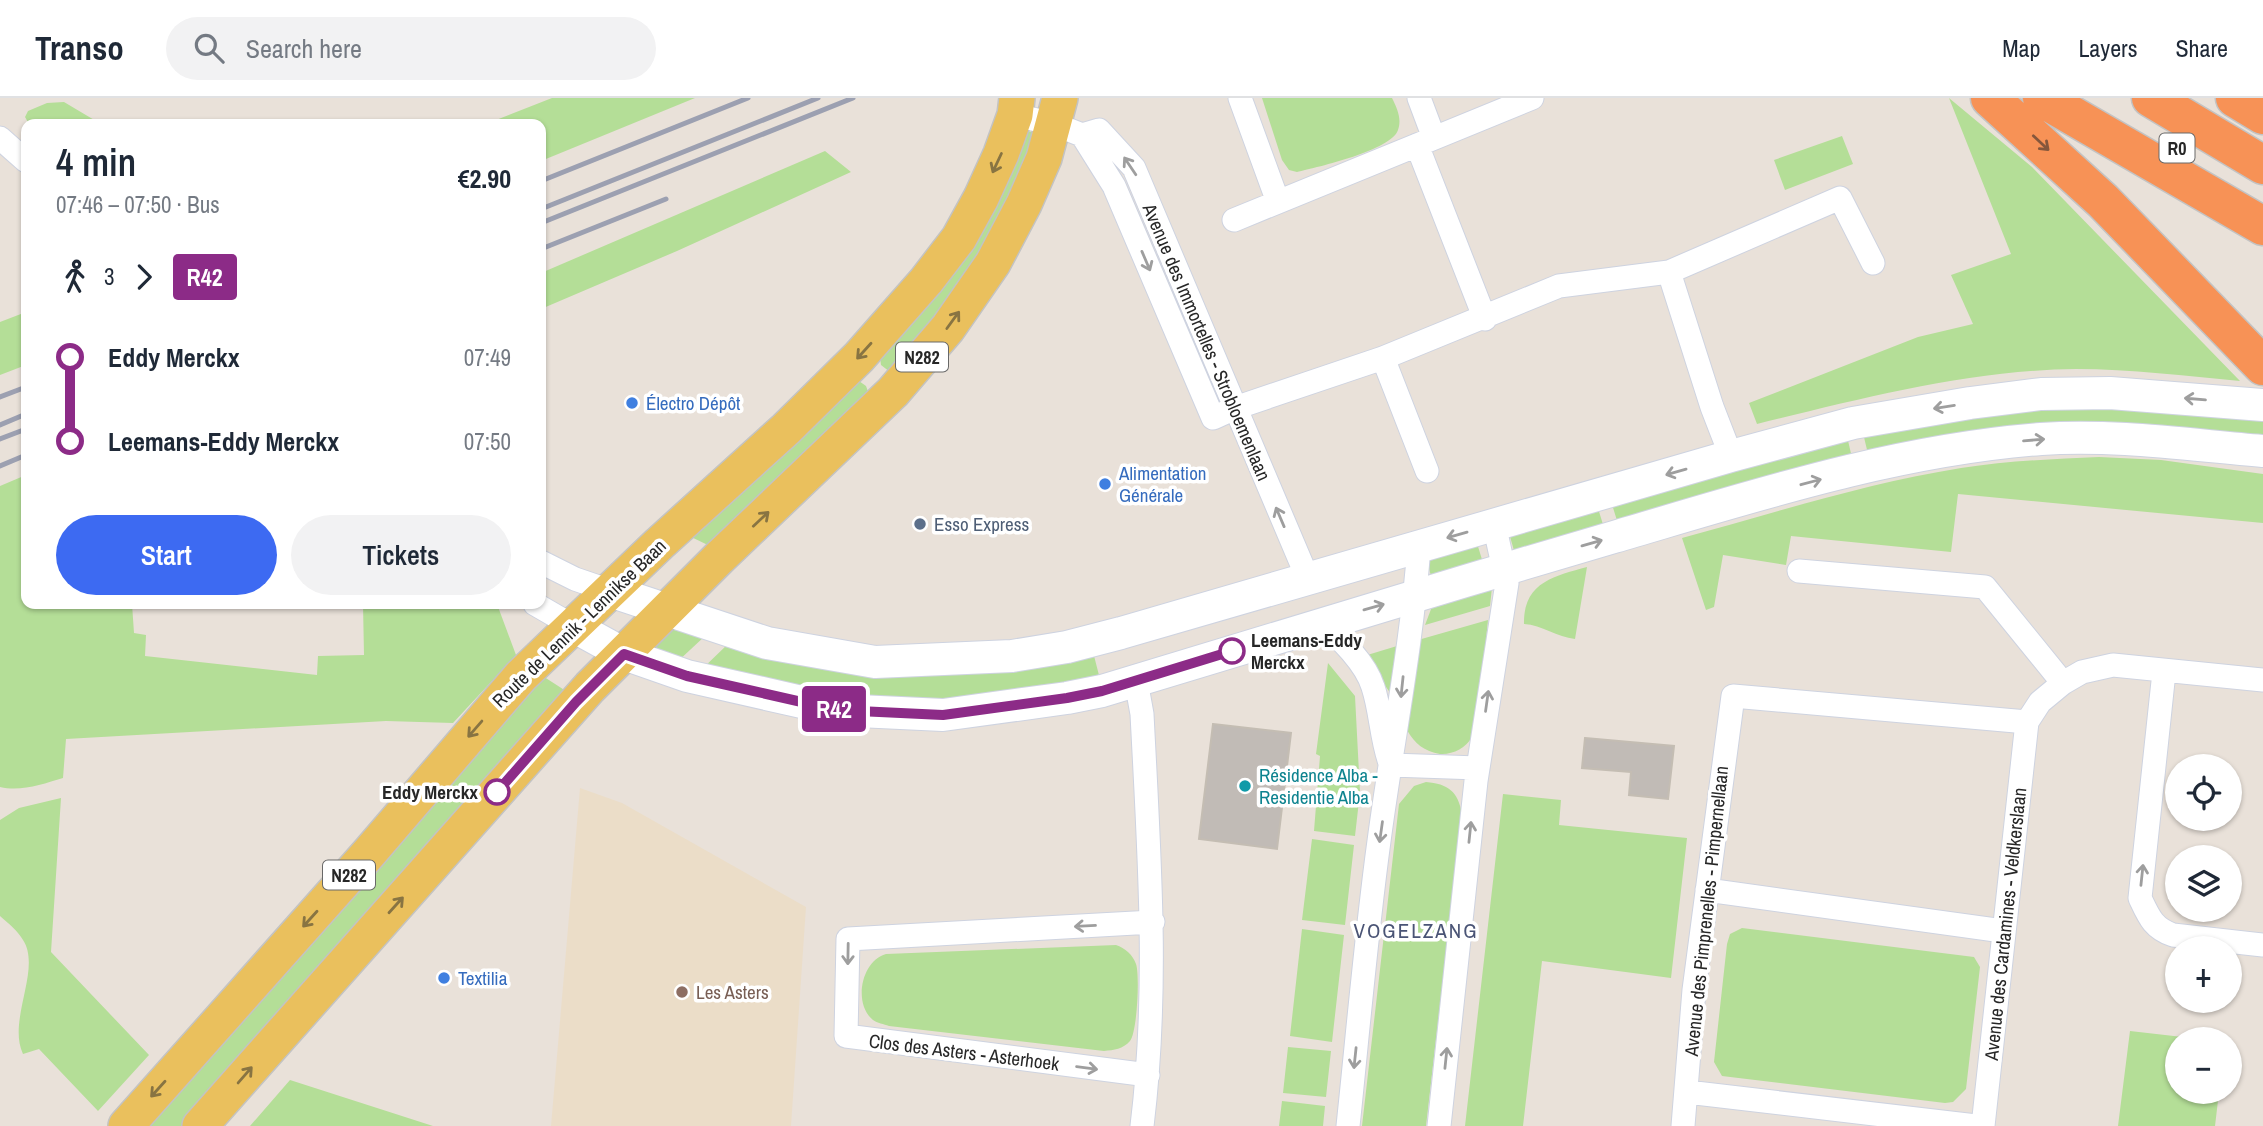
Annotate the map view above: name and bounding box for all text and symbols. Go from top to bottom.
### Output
search box [166,17,656,80]
text: Transo [35,26,124,70]
icon: search [190,29,228,67]
text: Search here [246,31,362,66]
text: Map [2002,32,2040,64]
text: Layers [2078,32,2137,64]
text: Share [2175,32,2228,64]
one-way arrow [2032,134,2050,151]
road number: R0 [2160,134,2194,162]
text: 4 min [56,137,136,188]
one-way arrow [990,152,1003,173]
one-way arrow [1123,157,1138,176]
text: €2.90 [458,161,511,196]
text: 07:46 – 07:50 · Bus [56,189,220,220]
street label: Avenue des Immortelles - Strobloemenlaan [1136,199,1277,484]
one-way arrow [1140,249,1153,271]
icon: walk [56,258,94,296]
icon: forward [125,258,163,296]
text: 3 [104,261,115,292]
text: R42 [187,261,223,293]
one-way arrow [945,311,960,330]
text: Eddy Merckx [108,340,240,375]
text: 07:49 [464,342,511,373]
one-way arrow [856,342,873,359]
road number: N282 [896,342,948,372]
place label: Électro Dépôt [646,390,741,416]
one-way arrow [2184,392,2207,405]
marker: Électro Dépôt [624,395,640,411]
one-way arrow [1933,401,1956,414]
text: Leemans-Eddy Merckx [108,424,339,459]
text: 07:50 [464,426,511,457]
one-way arrow [2023,433,2045,446]
place label: Alimentation Générale [1118,460,1206,508]
one-way arrow [1665,466,1687,479]
one-way arrow [1800,475,1822,488]
marker: Alimentation Générale [1097,476,1113,492]
one-way arrow [1273,507,1286,528]
one-way arrow [752,510,769,527]
place label: Esso Express [934,511,1029,537]
button: Start [56,515,277,595]
button: Tickets [291,515,511,595]
marker: Esso Express [912,516,928,532]
one-way arrow [1446,530,1468,543]
street label: Route de Lennik - Lennikse Baan [486,533,672,713]
one-way arrow [1581,536,1603,549]
one-way arrow [1363,600,1385,613]
place label: Leemans-Eddy Merckx [1251,627,1362,675]
marker: Leemans-Eddy Merckx [1219,638,1245,664]
one-way arrow [1395,675,1408,698]
line badge: R42 [794,686,874,732]
one-way arrow [1481,690,1494,713]
text: R42 [816,693,852,725]
one-way arrow [467,719,483,737]
map controls [2165,754,2242,1104]
button: locate [2165,754,2242,831]
place label: Résidence Alba - Residentie Alba [1259,762,1378,810]
street label: Avenue des Pimprenelles - Pimpernellaan [1678,765,1734,1058]
marker: Résidence Alba - Residentie Alba [1237,778,1253,794]
place label: Eddy Merckx [382,779,478,805]
marker: Eddy Merckx [484,779,510,805]
street label: Avenue des Cardamines - Veldkerslaan [1978,786,2032,1063]
one-way arrow [1374,820,1387,843]
one-way arrow [1464,821,1477,844]
button: layers [2165,845,2242,922]
road number: N282 [323,860,375,890]
one-way arrow [2136,864,2149,887]
one-way arrow [388,897,405,914]
one-way arrow [301,910,318,927]
district label: VOGELZANG [1353,916,1479,945]
one-way arrow [1074,919,1097,932]
button: + [2165,936,2242,1013]
one-way arrow [841,942,855,965]
place label: Textilia [458,965,508,991]
marker: Textilia [436,970,452,986]
place label: Les Asters [696,979,769,1005]
marker: Les Asters [674,984,690,1000]
street label: Clos des Asters - Asterhoek [867,1027,1061,1077]
button: − [2165,1027,2242,1104]
one-way arrow [1349,1046,1362,1069]
one-way arrow [1440,1047,1453,1070]
one-way arrow [1075,1061,1098,1074]
one-way arrow [237,1066,253,1084]
one-way arrow [150,1080,167,1097]

